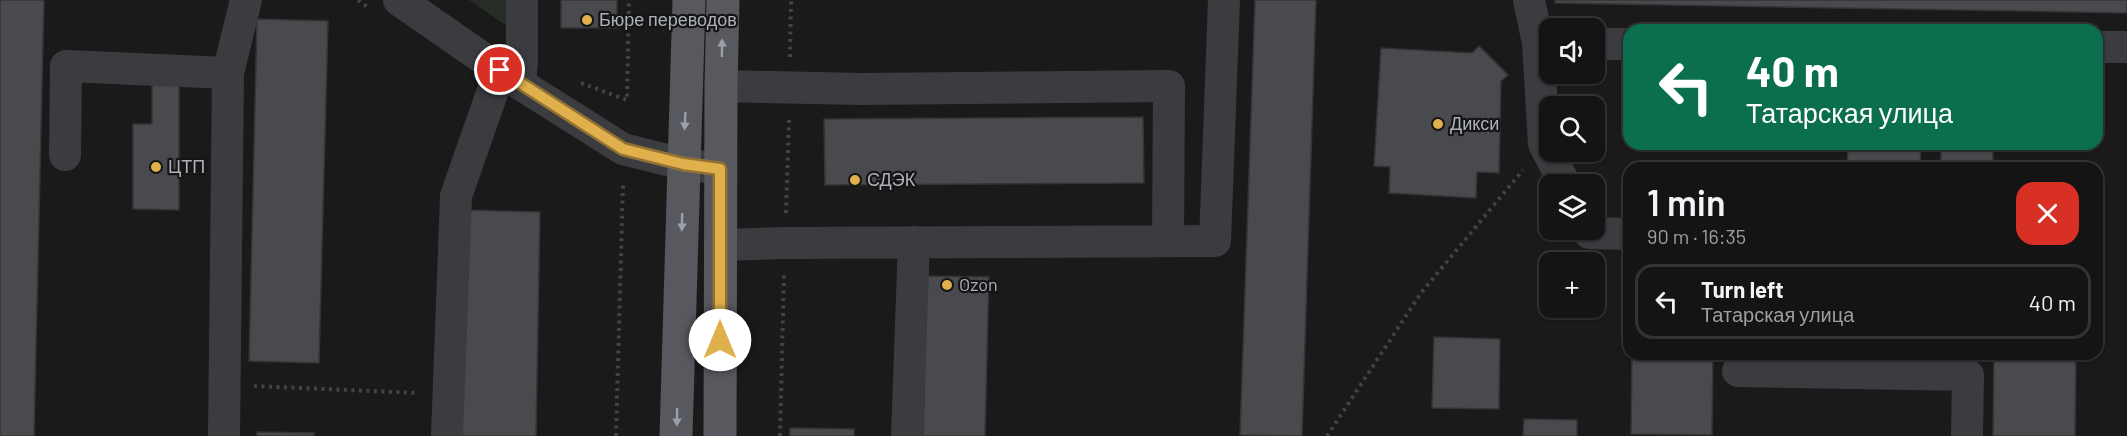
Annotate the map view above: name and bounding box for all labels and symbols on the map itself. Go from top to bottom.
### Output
place label: Бюре переводов [599,8,737,30]
marker: Бюре переводов [580,13,594,27]
one-way arrow [717,38,726,57]
pin [474,44,525,95]
one-way arrow [681,112,690,131]
place label: Дикси [1450,112,1499,134]
marker: Дикси [1431,117,1445,131]
place label: ЦТП [168,155,205,177]
marker: ЦТП [149,160,163,174]
place label: СДЭК [867,168,916,190]
marker: СДЭК [848,173,862,187]
one-way arrow [677,213,686,232]
place label: Ozon [959,273,998,295]
marker: Ozon [940,278,954,292]
position arrow [688,308,752,372]
one-way arrow [672,408,682,427]

